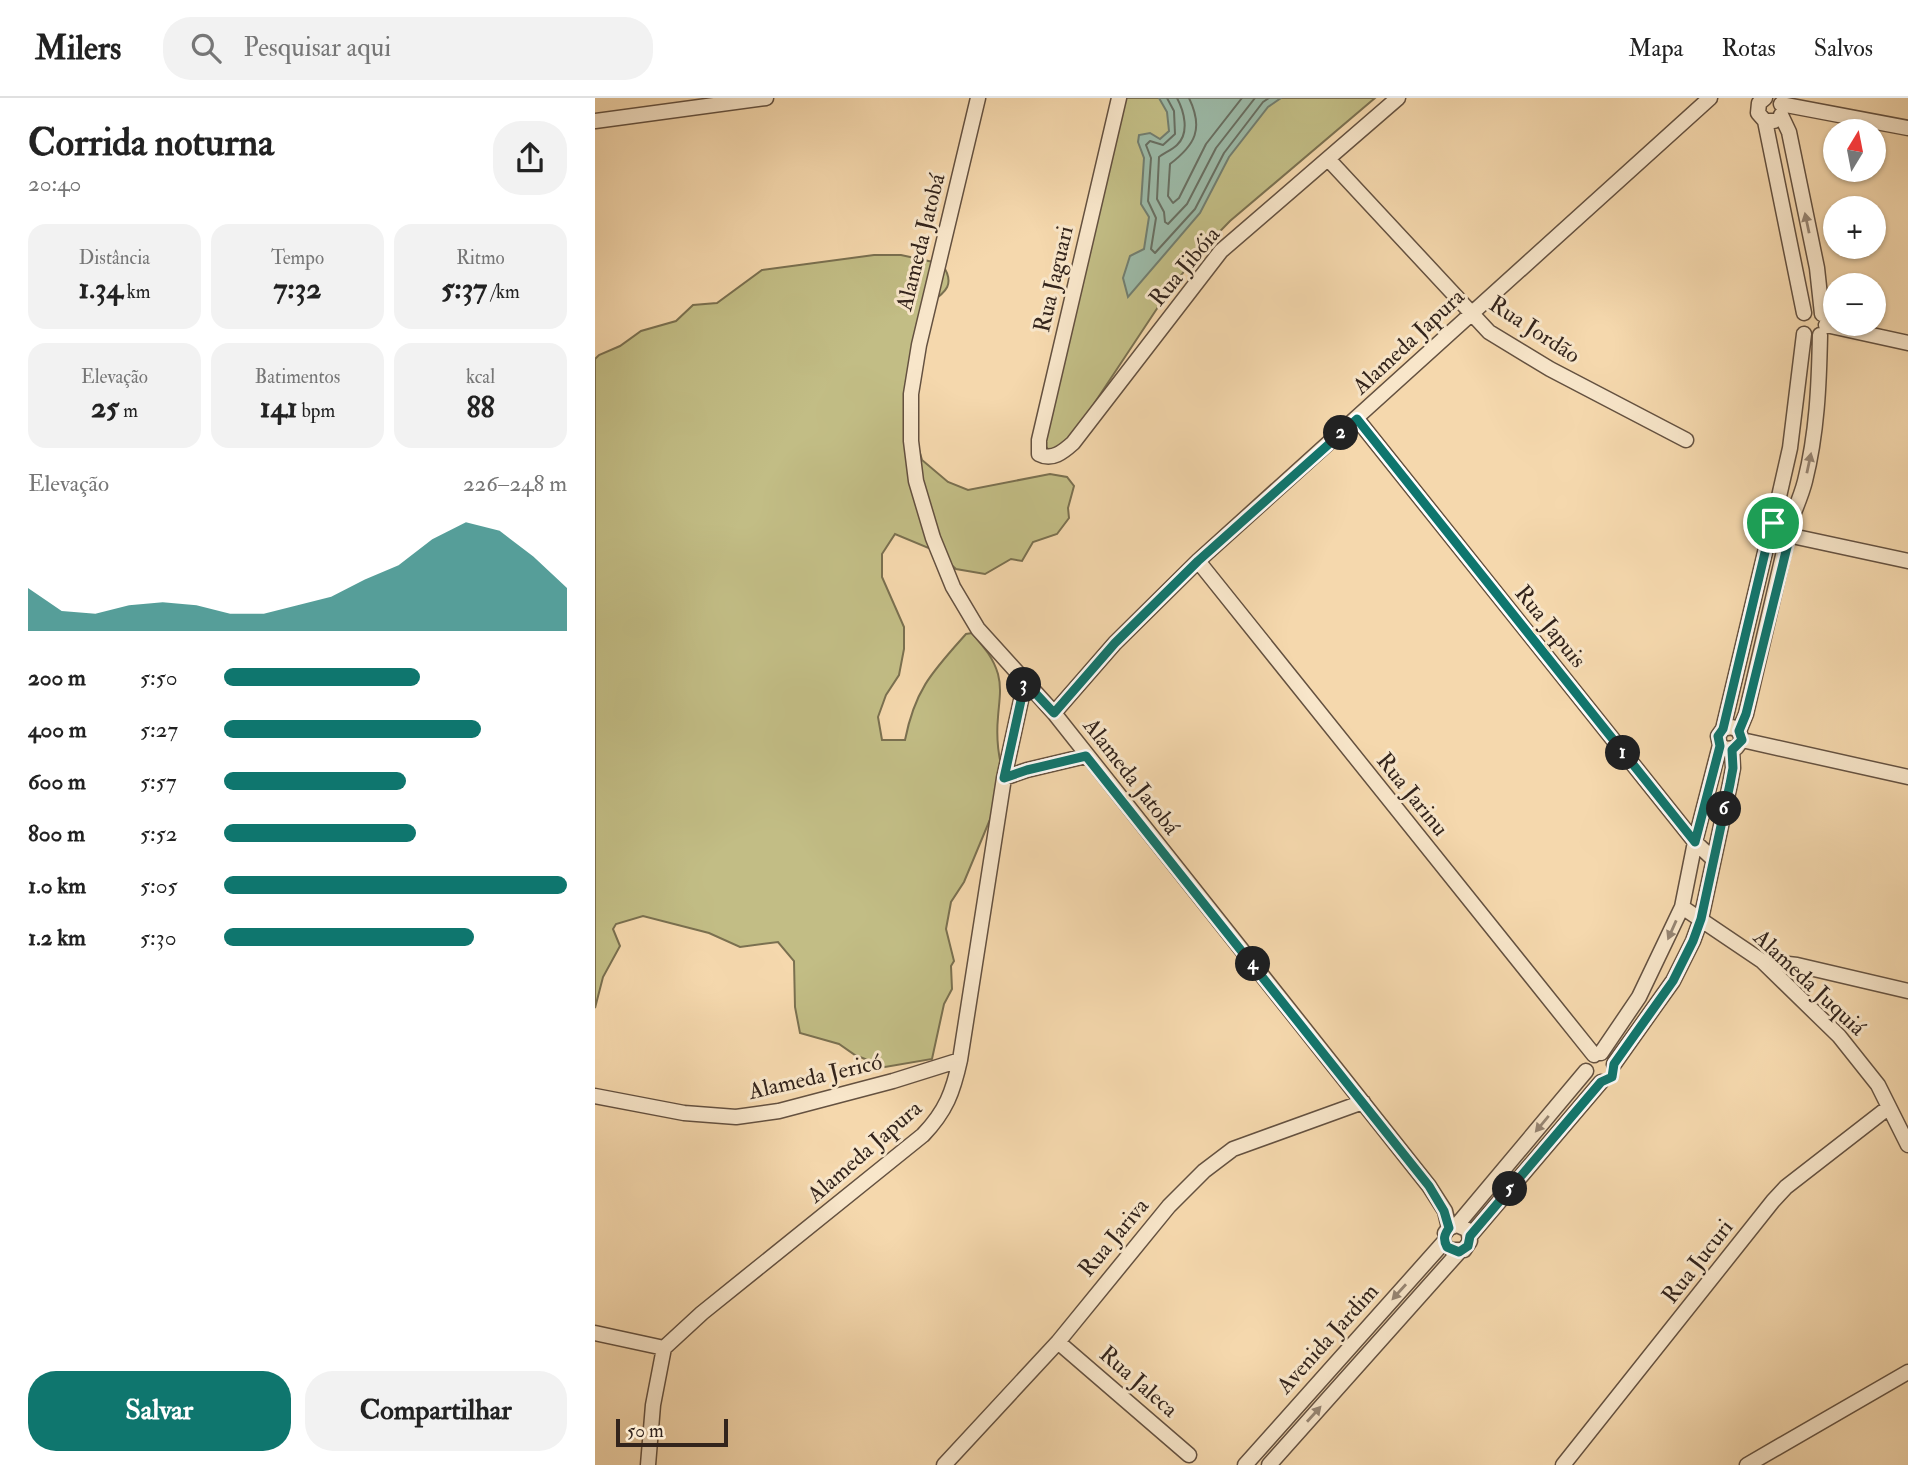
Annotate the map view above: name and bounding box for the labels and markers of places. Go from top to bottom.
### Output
pin: 2 [1323,416,1359,450]
pin [1743,493,1803,553]
pin: 3 [1007,668,1041,702]
pin: 1 [1605,736,1641,770]
pin: 6 [1707,792,1741,826]
pin: 4 [1235,946,1271,982]
pin: 5 [1493,1172,1527,1206]

